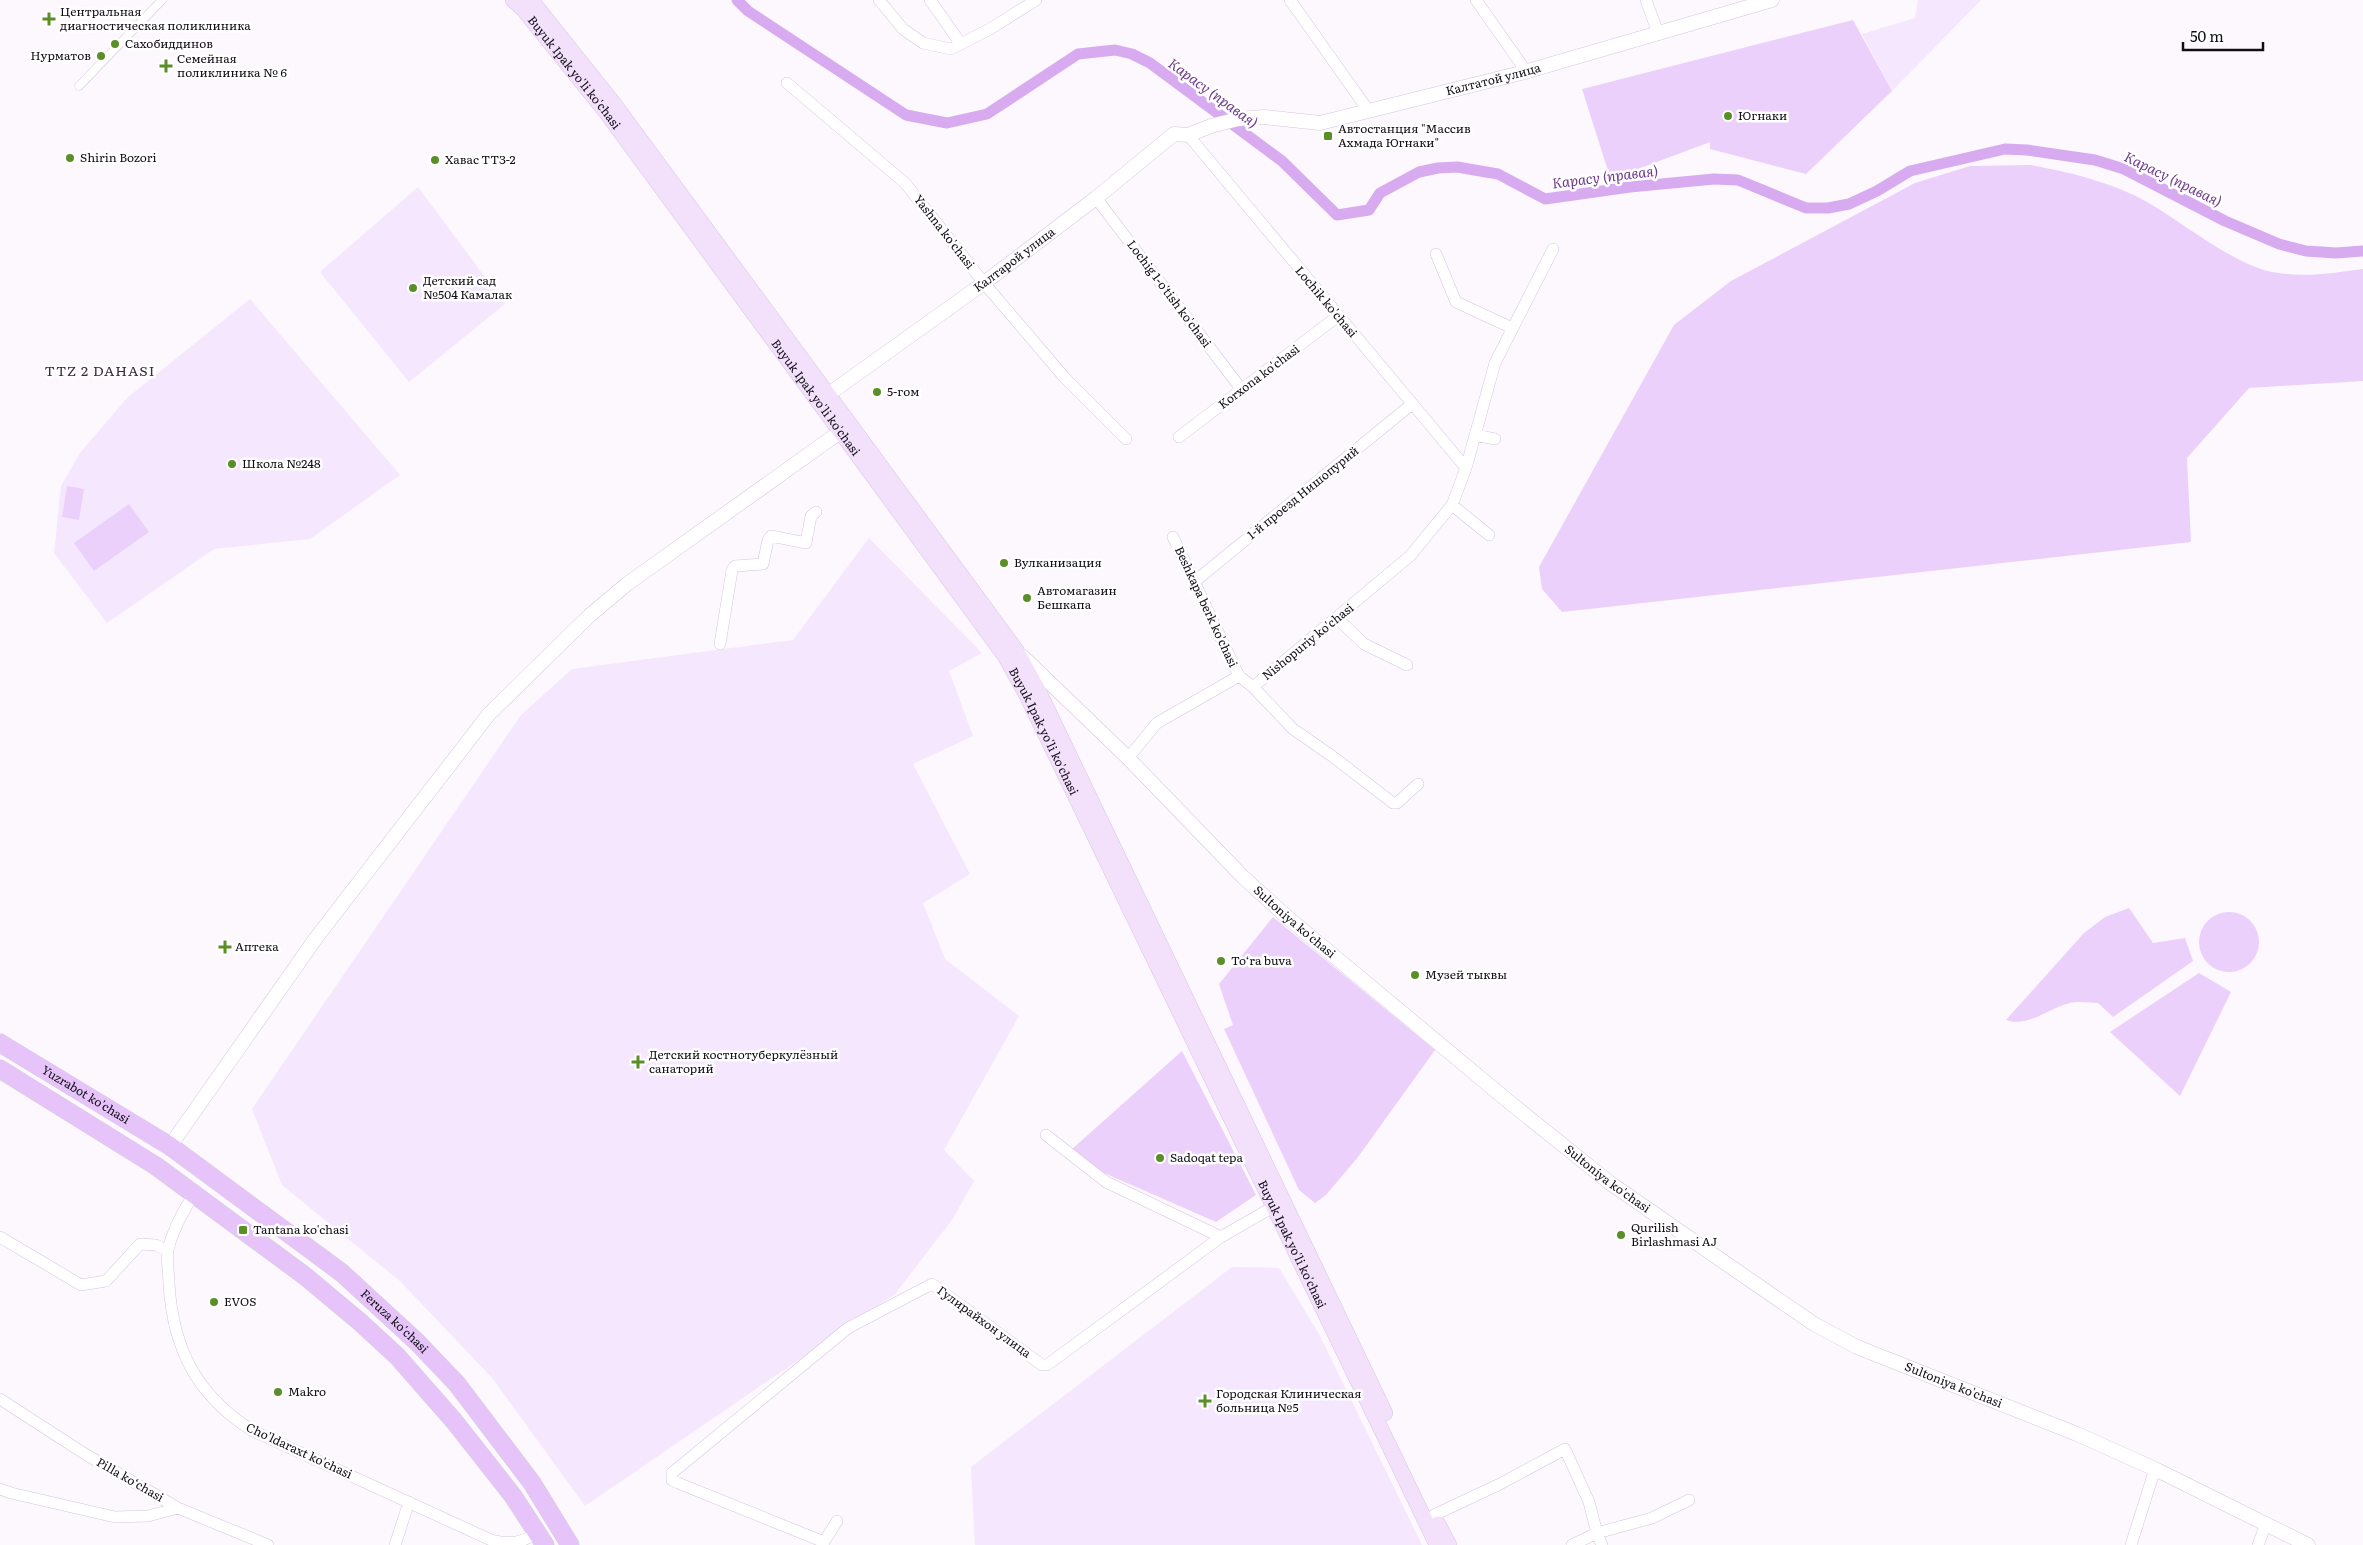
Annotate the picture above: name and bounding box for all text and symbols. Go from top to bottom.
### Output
place label: Центральная диагностическая поликлиника [60,2,251,34]
marker: Центральная диагностическая поликлиника [42,12,56,26]
street label: Buyuk Ipak yo'li ko'chasi [524,12,626,132]
scale bar [2183,20,2263,52]
text: 50 m [2190,24,2224,47]
place label: Сахобиддинов [125,34,213,52]
marker: Сахобиддинов [109,38,121,50]
place label: Нурматов [31,46,91,64]
place label: Семейная поликлиника № 6 [177,49,287,81]
marker: Нурматов [95,50,107,62]
water label: Карасу (правая) [1165,53,1263,132]
street label: Калтатой улица [1444,58,1543,99]
marker: Семейная поликлиника № 6 [159,59,173,73]
place label: Югнаки [1738,106,1787,124]
marker: Югнаки [1722,110,1734,122]
place label: Автостанция "Массив Ахмада Югнаки" [1338,119,1471,151]
marker: Автостанция "Массив Ахмада Югнаки" [1322,130,1334,142]
water label: Карасу (правая) [2121,146,2226,210]
place label: Shirin Bozori [80,148,156,166]
place label: Хавас ТТЗ-2 [445,150,516,168]
marker: Shirin Bozori [64,152,76,164]
marker: Хавас ТТЗ-2 [429,154,441,166]
water label: Карасу (правая) [1551,160,1659,192]
street label: Yashna ko'chasi [910,190,980,272]
street label: Калтарой улица [969,222,1059,296]
street label: Lochig 1-o'tish ko'chasi [1123,236,1216,351]
street label: Lochik ko'chasi [1292,262,1362,341]
place label: Детский сад №504 Камалак [423,271,512,303]
marker: Детский сад №504 Камалак [407,282,419,294]
street label: Buyuk Ipak yo'li ko'chasi [768,335,865,459]
street label: Korxona ko'chasi [1214,340,1303,413]
district label: TTZ 2 DAHASI [45,360,155,380]
place label: 5-гом [887,382,919,400]
marker: 5-гом [871,386,883,398]
street label: 1-й проезд Нишопурий [1243,441,1362,543]
place label: Школа №248 [242,454,321,472]
marker: Школа №248 [226,458,238,470]
street label: Beshkapa berk ko'chasi [1171,543,1243,670]
place label: Вулканизация [1014,553,1102,571]
marker: Вулканизация [998,557,1010,569]
place label: Автомагазин Бешкапа [1037,581,1117,613]
marker: Автомагазин Бешкапа [1021,592,1033,604]
street label: Nishopuriy ko'chasi [1258,599,1357,684]
street label: Buyuk Ipak yo'li ko'chasi [1005,664,1084,798]
street label: Sultoniya ko'chasi [1250,881,1340,962]
place label: Аптека [235,937,279,955]
marker: Аптека [219,941,231,953]
place label: To‘ra buva [1231,951,1292,969]
marker: To‘ra buva [1215,955,1227,967]
place label: Музей тыквы [1425,965,1507,983]
marker: Музей тыквы [1409,969,1421,981]
place label: Детский костнотуберкулёзный санаторий [649,1045,838,1077]
marker: Детский костнотуберкулёзный санаторий [631,1055,645,1069]
street label: Yuzrabot ko'chasi [38,1060,134,1128]
street label: Sultoniya ko'chasi [1561,1140,1655,1217]
place label: Sadoqat tepa [1170,1148,1243,1166]
marker: Sadoqat tepa [1154,1152,1166,1164]
street label: Buyuk Ipak yo'li ko'chasi [1254,1177,1331,1311]
place label: Qurilish Birlashmasi AJ [1631,1218,1718,1250]
place label: Tantana ko'chasi [253,1220,349,1238]
marker: Tantana ko'chasi [237,1224,249,1236]
marker: Qurilish Birlashmasi AJ [1615,1229,1627,1241]
street label: Гулирайхон улица [934,1281,1036,1362]
street label: Feruza ko'chasi [357,1285,433,1357]
place label: EVOS [224,1292,256,1310]
marker: EVOS [208,1296,220,1308]
street label: Sultoniya ko'chasi [1902,1357,2005,1412]
place label: Makro [288,1382,326,1400]
place label: Городская Клиническая больница №5 [1216,1384,1362,1416]
marker: Makro [272,1386,284,1398]
marker: Городская Клиническая больница №5 [1198,1394,1212,1408]
street label: Cho'ldaraxt ko'chasi [243,1418,355,1483]
street label: Pilla ko‘chasi [94,1453,167,1506]

